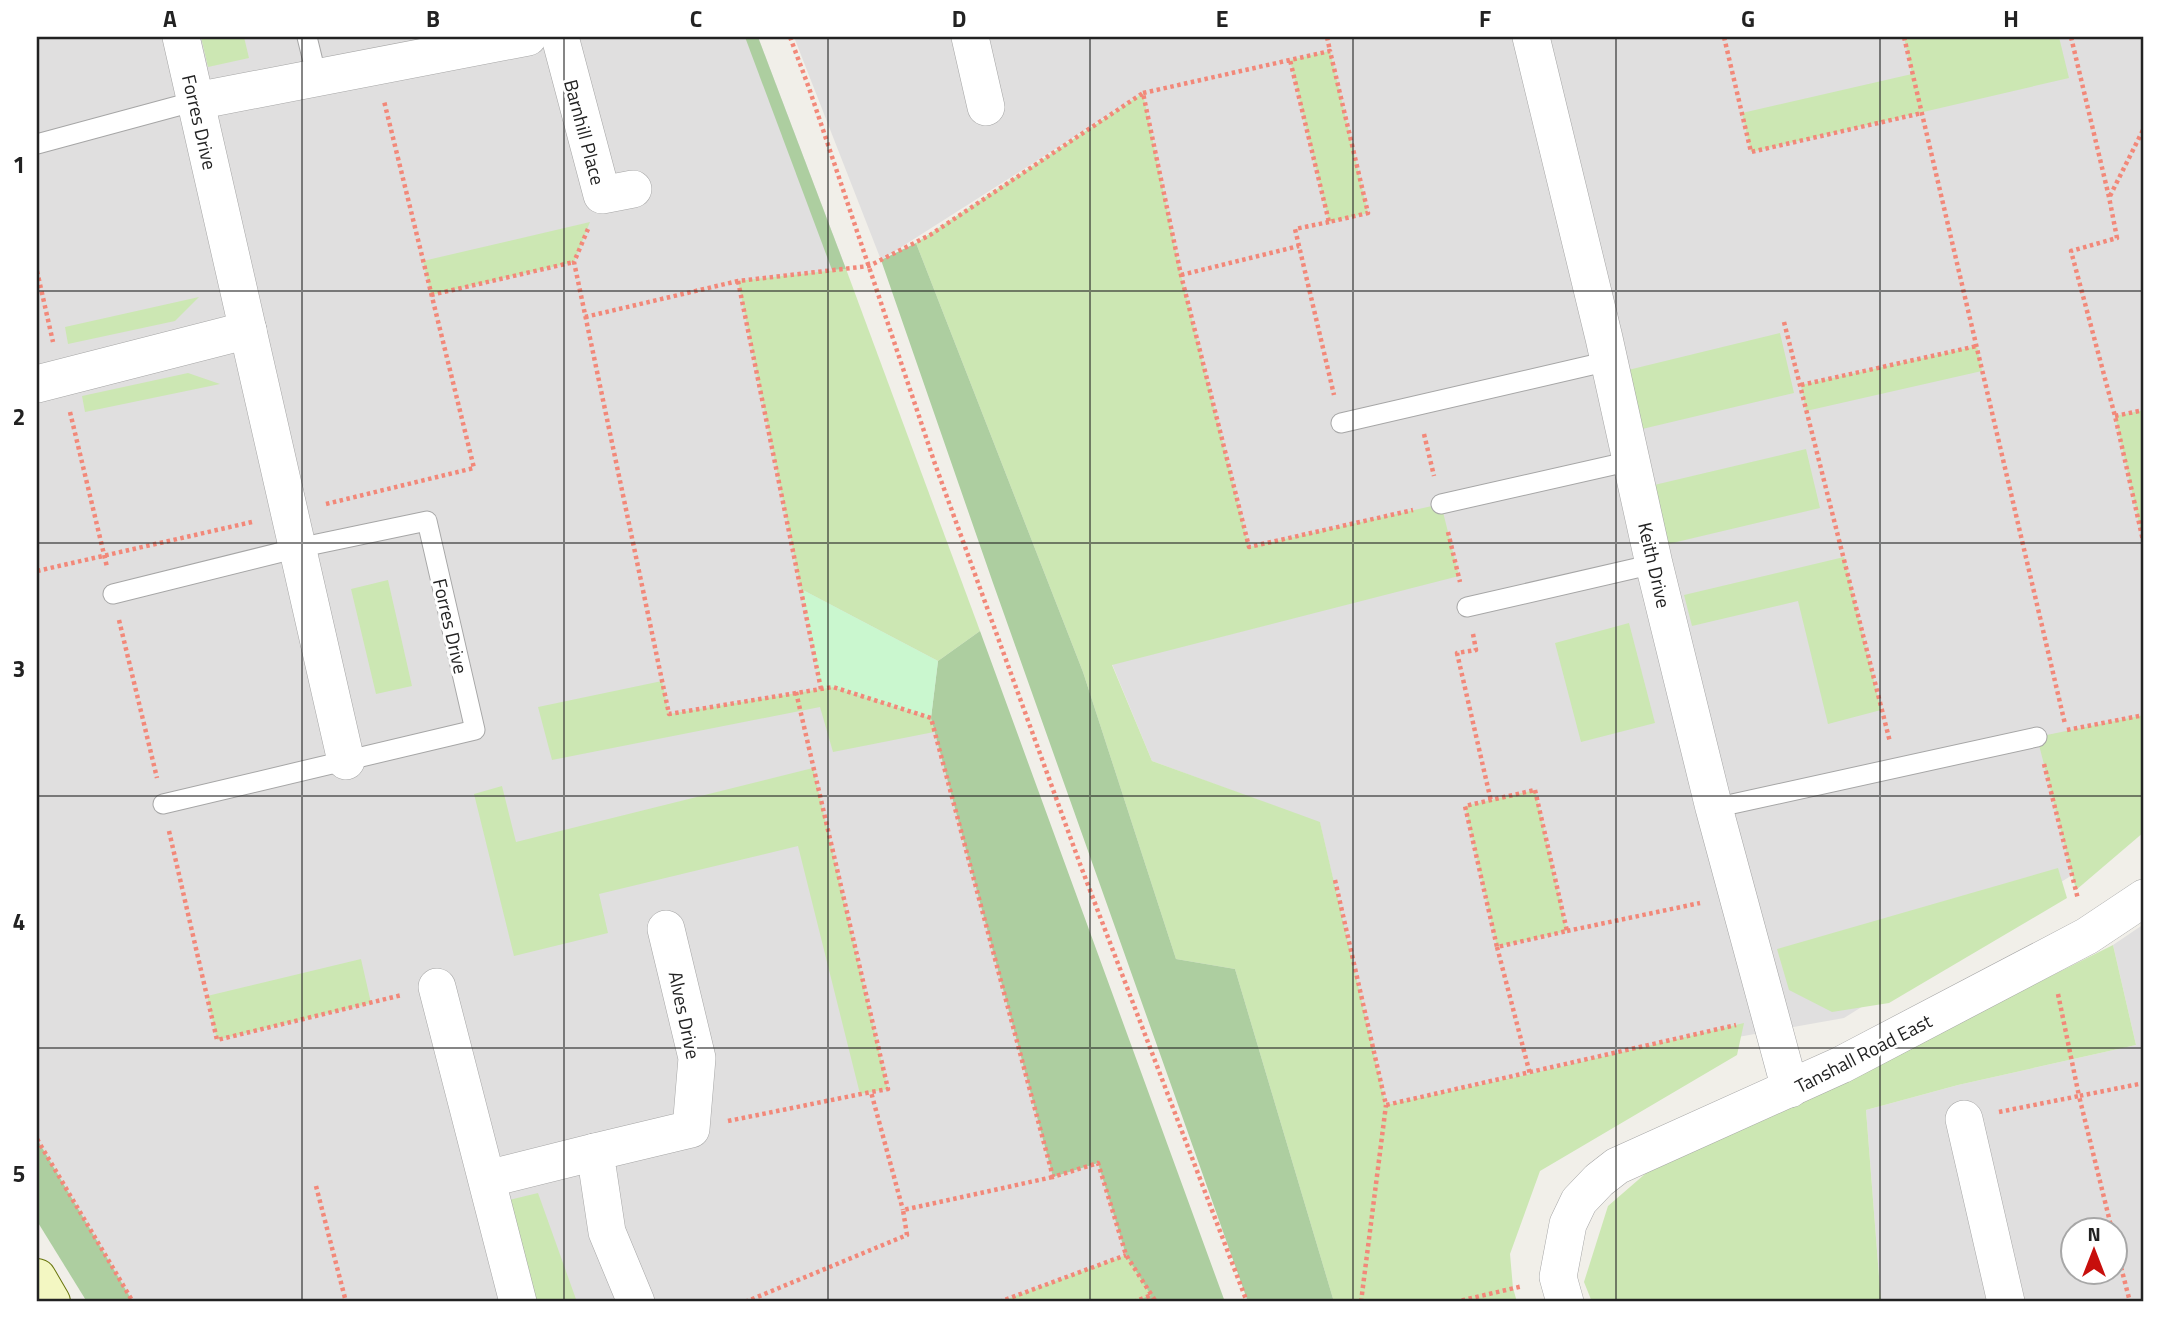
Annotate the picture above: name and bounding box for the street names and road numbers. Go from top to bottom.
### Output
street label: Forres Drive [175,72,225,172]
street label: Barnhill Place [557,76,613,188]
street label: Keith Drive [1631,519,1679,611]
street label: Forres Drive [426,576,476,676]
street label: Alves Drive [662,969,708,1061]
street label: Tanshall Road East [1789,1006,1937,1100]

